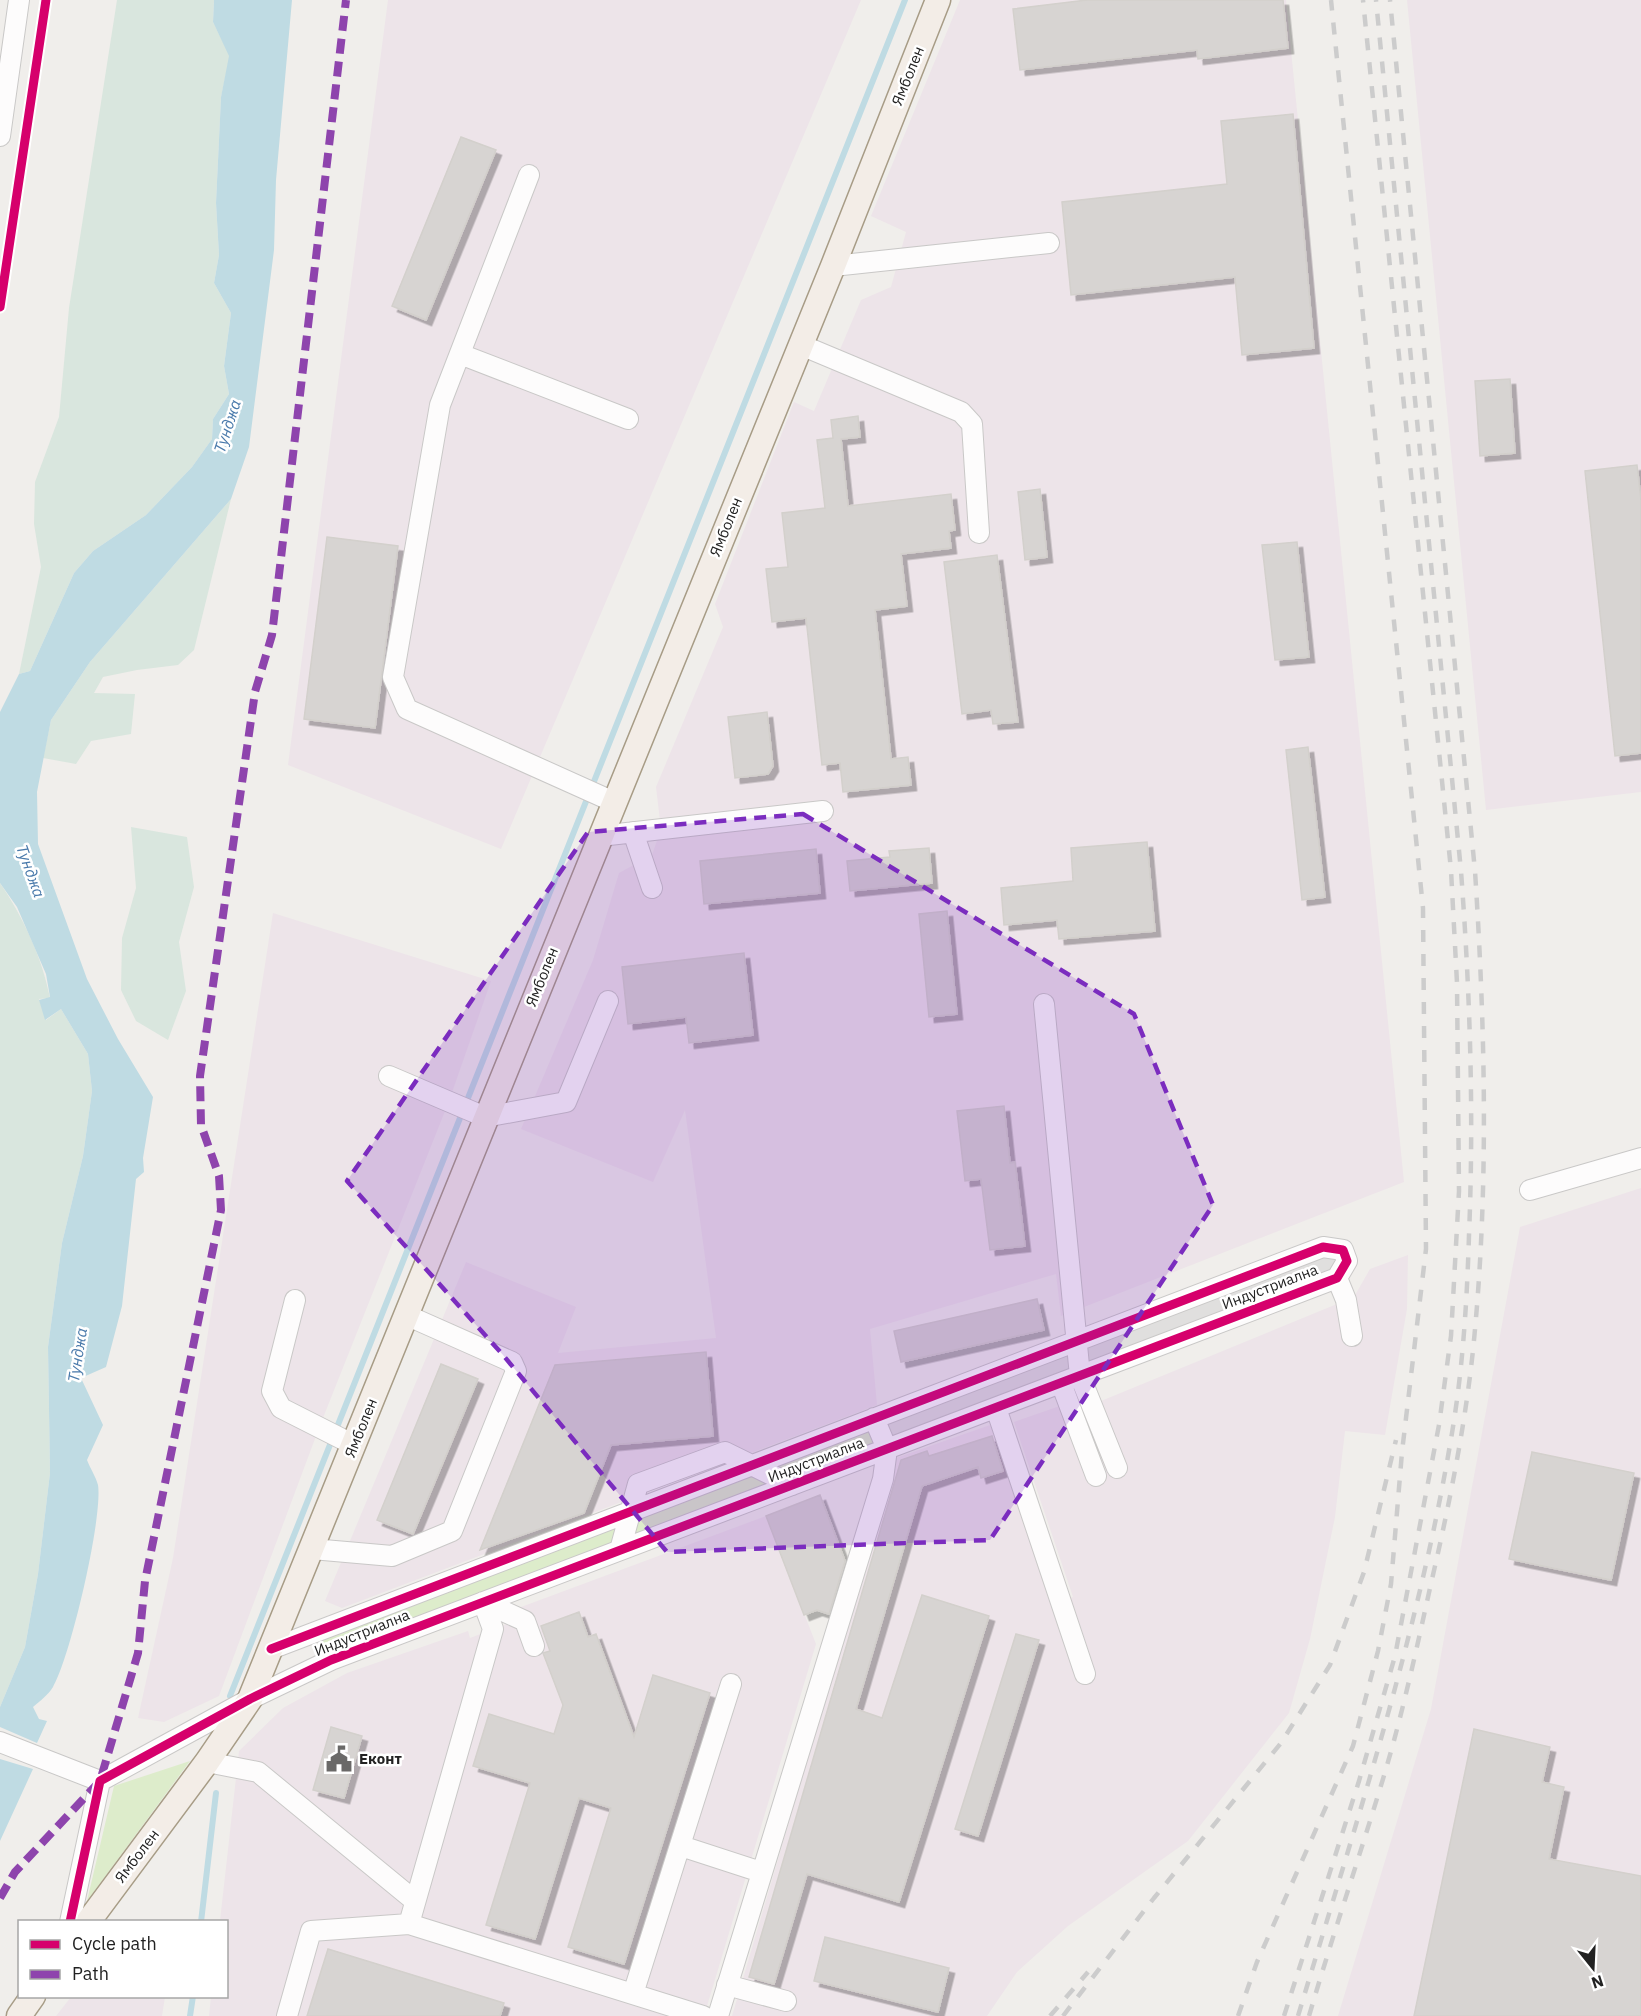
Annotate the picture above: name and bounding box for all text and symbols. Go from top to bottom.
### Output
street label: Ямболен [887,43,928,108]
water label: Тунджа [209,397,245,455]
street label: Ямболен [705,494,746,559]
water label: Тунджа [12,842,50,900]
street label: Ямболен [521,944,562,1009]
street label: Индустриална [1219,1260,1320,1314]
water label: Тунджа [63,1326,91,1384]
street label: Ямболен [340,1395,381,1460]
street label: Индустриална [765,1433,866,1487]
street label: Индустриална [311,1605,412,1660]
public building icon: Еконт [324,1744,354,1774]
place label: Еконт [359,1749,402,1768]
street label: Ямболен [110,1825,163,1886]
legend [18,1920,228,1998]
text: Cycle path [72,1932,157,1955]
north arrow [1563,1938,1623,1998]
text: Path [72,1962,109,1985]
text: N [1589,1971,1606,1994]

